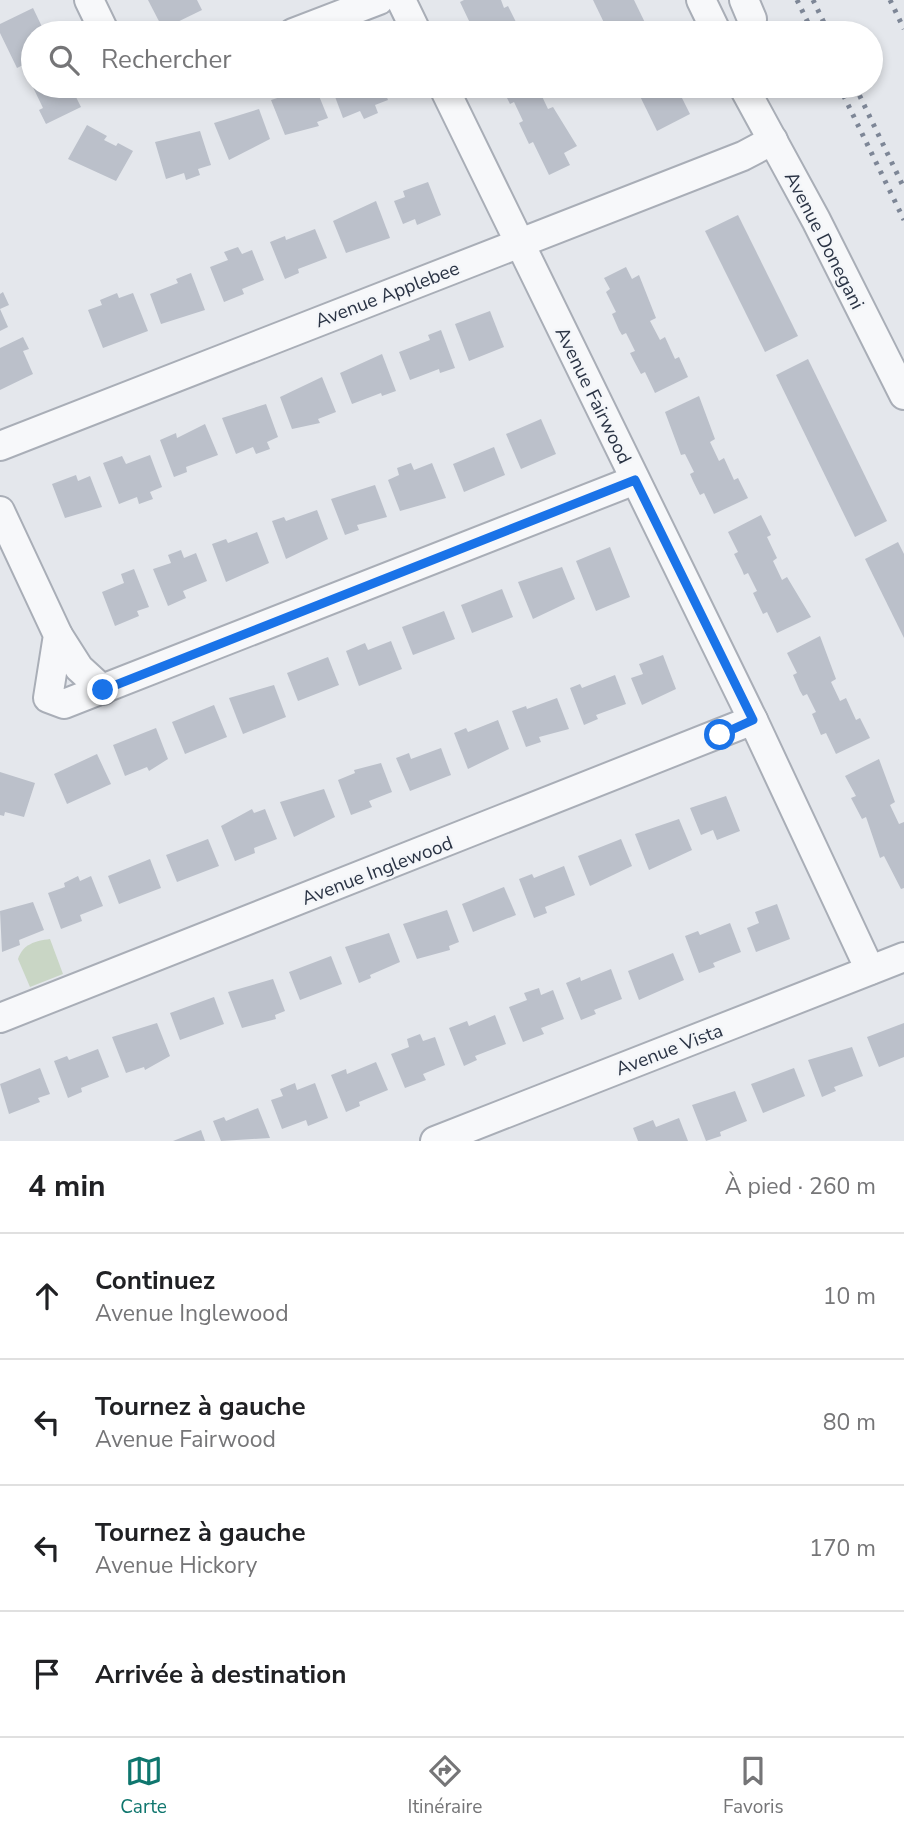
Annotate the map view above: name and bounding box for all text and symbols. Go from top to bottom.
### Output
search box [21,21,883,98]
icon: search [45,41,83,79]
text: Rechercher [101,42,232,77]
street label: Avenue Donegani [778,167,870,314]
street label: Avenue Applebee [312,255,463,334]
street label: Avenue Fairwood [549,323,638,468]
route end [87,674,118,705]
route start [704,719,735,750]
street label: Avenue Inglewood [298,830,457,912]
street label: Avenue Vista [612,1018,727,1082]
text: 4 min [28,1166,106,1207]
text: À pied · 260 m [725,1171,876,1202]
text: Continuez [95,1263,215,1298]
icon: ahead [28,1277,66,1315]
text: 10 m [823,1281,876,1312]
text: Avenue Inglewood [95,1298,289,1329]
text: Tournez à gauche [95,1389,306,1424]
icon: left [28,1403,66,1441]
text: 80 m [823,1407,876,1438]
text: Avenue Fairwood [95,1424,276,1455]
text: Tournez à gauche [95,1515,306,1550]
icon: left [28,1529,66,1567]
text: 170 m [809,1533,876,1564]
text: Avenue Hickory [95,1550,257,1581]
icon: arrive [28,1655,66,1693]
text: Arrivée à destination [95,1657,346,1692]
tab: Carte [120,1752,167,1820]
tab: Itinéraire [408,1752,482,1820]
tab: Favoris [723,1752,784,1820]

